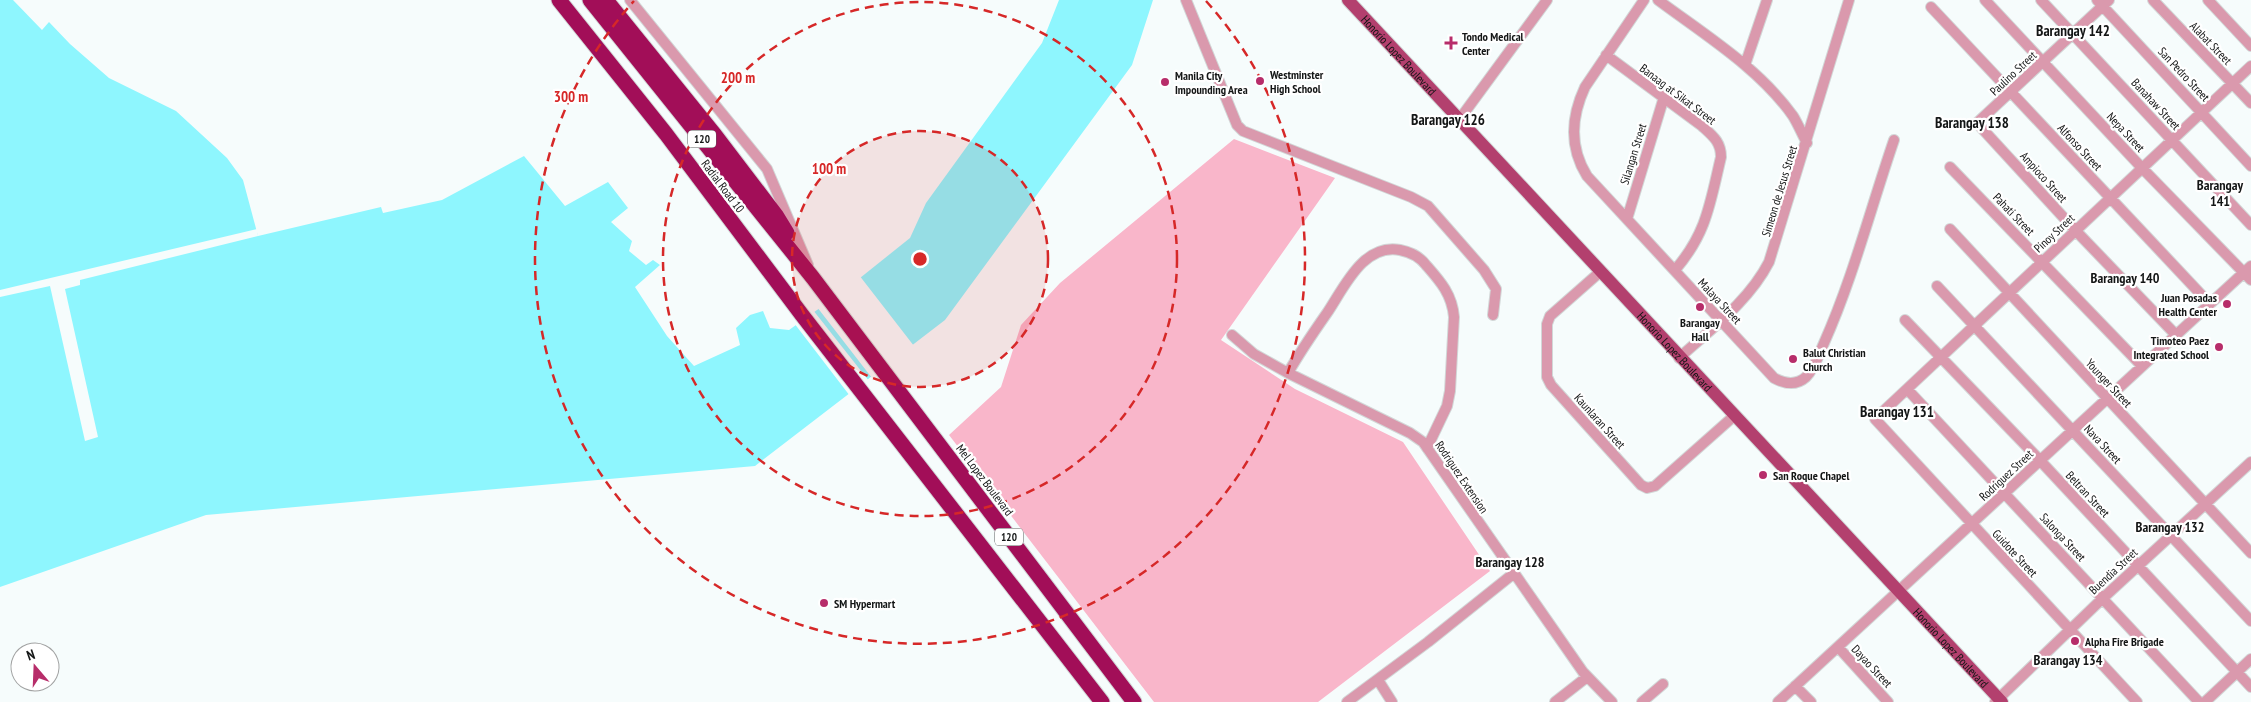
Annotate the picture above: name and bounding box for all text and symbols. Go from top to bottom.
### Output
street label: Honorio Lopez Boulevard [1358,12,1440,98]
street label: Alabat Street [2187,18,2236,68]
district label: Barangay 142 [2036,21,2110,40]
place label: Tondo Medical Center [1462,29,1524,58]
marker: Tondo Medical Center [1444,36,1458,50]
street label: San Pedro Street [2155,44,2213,105]
street label: Paulino Street [1987,47,2040,98]
street label: Banaag at Sikat Street [1637,60,1720,128]
place label: Westminster High School [1269,67,1324,96]
text: 200 m [721,68,755,87]
place label: Manila City Impounding Area [1175,68,1248,97]
marker: Westminster High School [1254,75,1266,87]
street label: Banahaw Street [2128,75,2184,133]
marker: Manila City Impounding Area [1159,76,1171,88]
text: 300 m [554,87,588,106]
street label: Nepa Street [2104,109,2149,155]
district label: Barangay 126 [1411,110,1485,129]
district label: Barangay 138 [1935,113,2009,132]
street label: Alfonso Street [2055,120,2106,174]
street label: Silangan Street [1617,121,1650,186]
road number: 120 [688,130,716,148]
street label: Simeon de Jesus Street [1758,143,1800,238]
street label: Ampioco Street [2017,149,2071,206]
street label: Radial Road 10 [698,157,748,215]
text: 100 m [812,159,846,178]
district label: Barangay 141 [2197,176,2244,210]
street label: Pahati Street [1990,190,2038,239]
street label: Pinoy Street [2031,210,2078,256]
centre of rings [911,250,929,268]
district label: Barangay 140 [2091,269,2160,287]
street label: Malaya Street [1695,275,1745,327]
place label: Juan Posadas Health Center [2159,290,2217,319]
marker: Juan Posadas Health Center [2221,298,2233,310]
marker: Barangay Hall [1694,301,1706,313]
street label: Honorio Lopez Boulevard [1634,308,1716,394]
place label: Barangay Hall [1680,315,1720,344]
place label: Timoteo Paez Integrated School [2133,333,2209,362]
marker: Timoteo Paez Integrated School [2213,341,2225,353]
place label: Balut Christian Church [1803,345,1866,374]
marker: Balut Christian Church [1787,353,1799,365]
street label: Younger Street [2083,356,2136,411]
street label: Kaunlaran Street [1571,390,1629,452]
district label: Barangay 131 [1860,402,1934,421]
street label: Nava Street [2081,421,2125,467]
street label: Rodriguez Extension [1432,438,1492,516]
street label: Mel Lopez Boulevard [953,441,1017,519]
street label: Rodriguez Street [1976,446,2037,504]
place label: San Roque Chapel [1773,468,1849,483]
street label: Beltran Street [2063,468,2114,521]
marker: San Roque Chapel [1757,469,1769,481]
street label: Salonga Street [2037,510,2090,565]
district label: Barangay 132 [2136,518,2204,536]
street label: Guidote Street [1989,526,2041,580]
road number: 120 [995,528,1023,546]
street label: Buendia Street [2086,544,2141,597]
district label: Barangay 128 [1476,553,1544,571]
place label: SM Hypermart [834,596,896,611]
marker: SM Hypermart [818,597,830,609]
street label: Honorio Lopez Boulevard [1910,604,1992,691]
place label: Alpha Fire Brigade [2084,634,2164,649]
marker: Alpha Fire Brigade [2069,635,2081,647]
north arrow [10,642,60,692]
street label: Dayao Street [1848,642,1896,691]
text: N [24,645,37,664]
district label: Barangay 134 [2034,651,2103,669]

